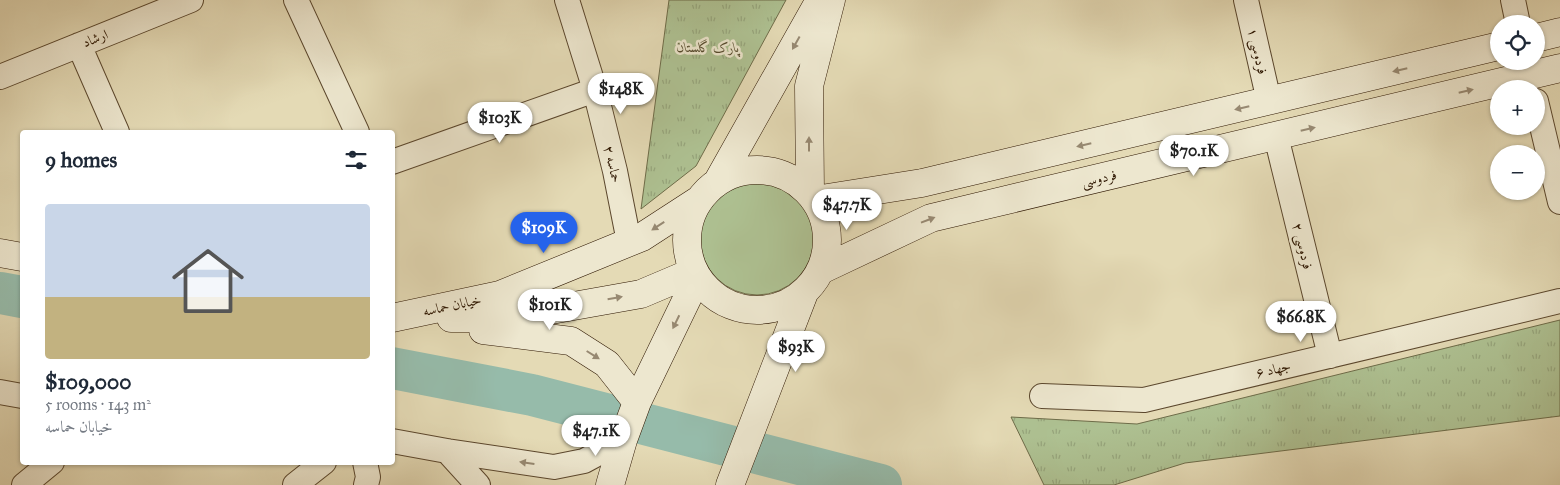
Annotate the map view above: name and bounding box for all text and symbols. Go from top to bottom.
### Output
map controls [1490,15,1545,200]
button: locate [1490,15,1545,70]
street label: ارشاد [80,26,110,51]
street label: فردوسی ۱ [1243,26,1271,76]
one-way arrow [792,35,800,50]
park label: پارک گلستان [677,39,741,58]
one-way arrow [1393,66,1408,74]
pin: $148K [586,72,656,115]
text: $148K [599,79,643,98]
button: + [1490,80,1545,135]
one-way arrow [1458,87,1473,95]
pin: $103K [465,102,535,144]
one-way arrow [1235,104,1250,112]
text: $103K [479,108,521,127]
one-way arrow [1300,125,1315,133]
pin: $70.1K [1153,134,1235,177]
one-way arrow [805,136,813,152]
one-way arrow [1077,141,1092,149]
text: $70.1K [1170,141,1218,160]
street label: حماسه ۲ [600,144,625,184]
button: − [1490,145,1545,200]
icon: filters [342,146,370,174]
text: 9 homes [45,147,117,173]
street label: فردوسی [1080,166,1119,192]
pin: $47.7K [806,188,888,231]
text: $47.7K [823,195,871,214]
pin: $109K [509,212,579,254]
one-way arrow [921,216,936,223]
text: $109K [521,218,567,237]
street label: فردوسی ۲ [1288,221,1316,271]
one-way arrow [652,222,665,231]
icon: home [163,236,253,326]
pin: $101K [515,288,585,331]
street label: خیابان حماسه [421,291,483,320]
one-way arrow [607,294,623,302]
text: $101K [529,295,571,314]
pin: $66.8K [1260,300,1342,343]
text: $66.8K [1276,307,1326,326]
one-way arrow [672,315,680,329]
pin: $93K [766,330,826,373]
text: $93K [778,337,814,356]
one-way arrow [587,350,600,360]
street label: جهاد ۶ [1254,357,1292,382]
text: $109,000 [45,369,131,395]
text: 5 rooms · 143 m² [45,395,151,414]
pin: $47.1K [555,414,637,457]
text: خیابان حماسه [45,417,113,436]
text: $47.1K [572,421,620,440]
one-way arrow [519,458,535,466]

